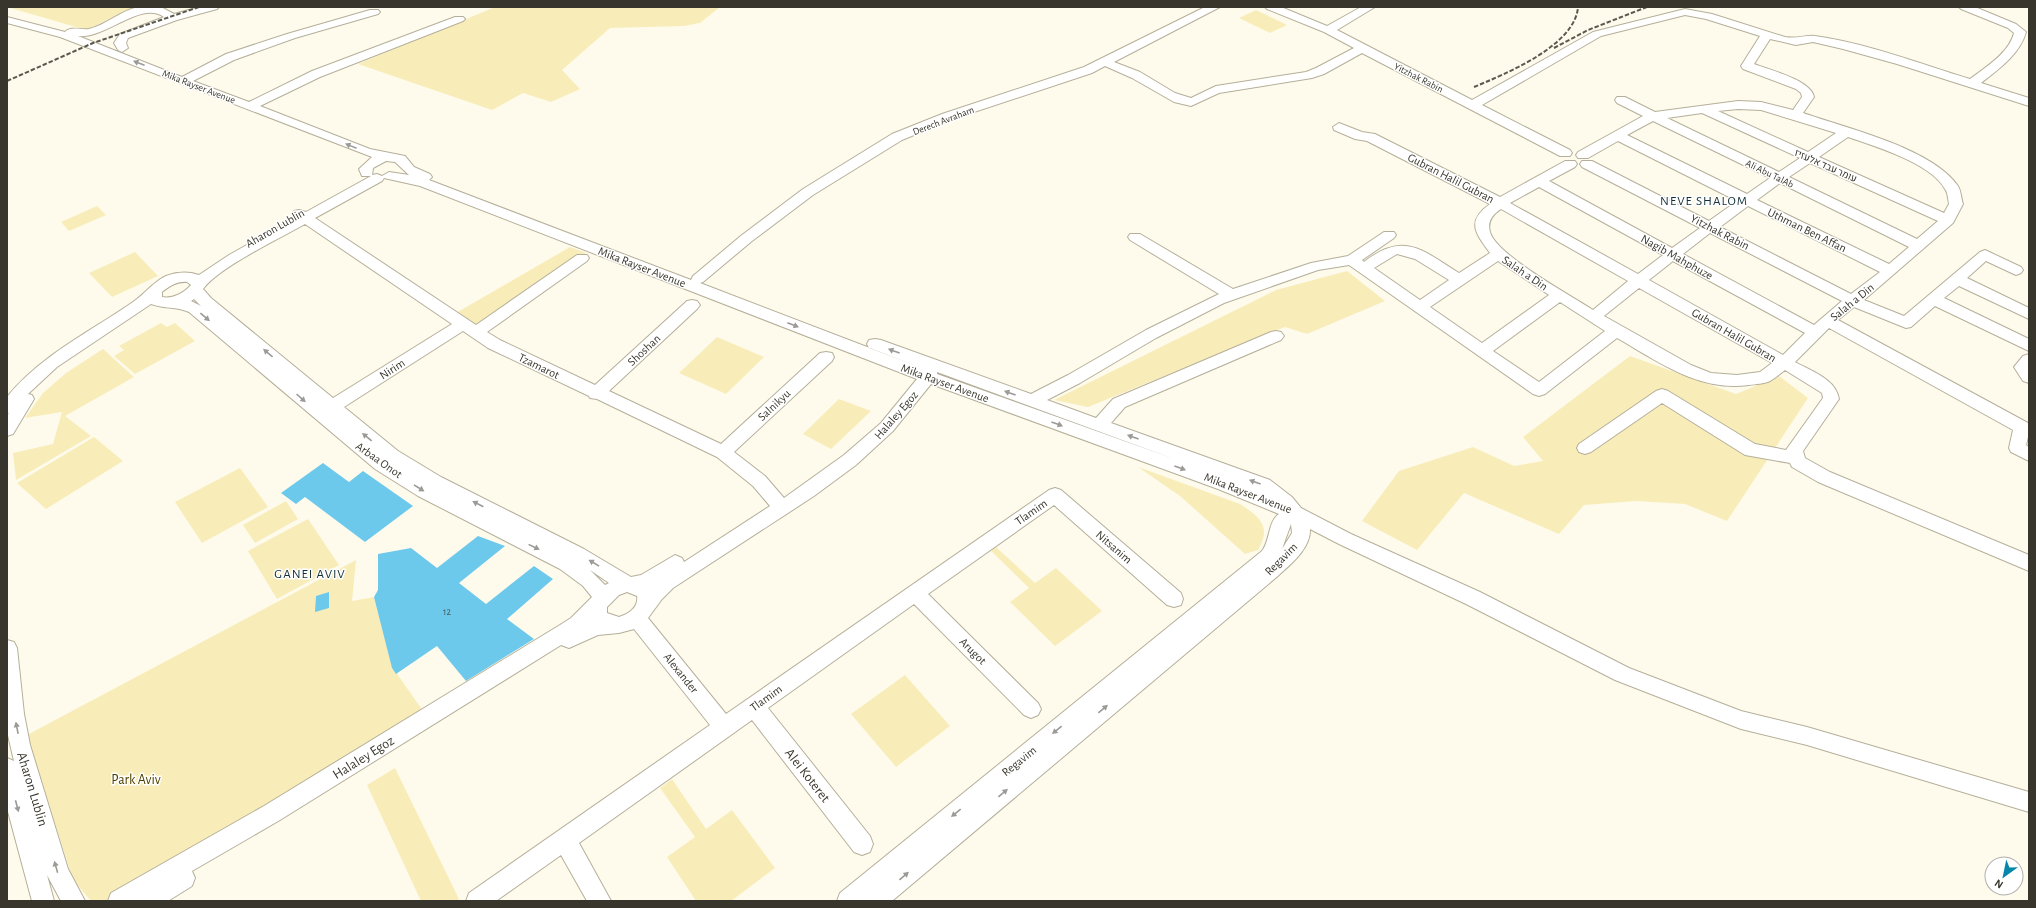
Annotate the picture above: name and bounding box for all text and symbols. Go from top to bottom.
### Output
one-way arrow [132,59,144,65]
street label: Yitzhak Rabin [1392,61,1445,95]
street label: Mika Rayser Avenue [161,68,237,106]
street label: Derech Avraham [911,105,975,137]
one-way arrow [345,142,357,148]
street label: עומר עבד אלעזיז [1793,148,1858,184]
street label: Gubran Halil Gubran [1406,151,1496,205]
street label: Ali Abu TalAb [1744,158,1795,190]
district label: NEVE SHALOM [1660,195,1748,208]
street label: Aharon Lublin [244,206,306,250]
street label: Uthman Ben Affan [1766,206,1848,254]
street label: Yitzhak Rabin [1689,212,1751,252]
street label: Nagib Mahphuze [1639,232,1715,282]
street label: Mika Rayser Avenue [596,245,688,290]
street label: Salah a Din [1500,253,1550,293]
street label: Salah a Din [1828,281,1876,323]
street label: Gubran Halil Gubran [1690,306,1778,364]
one-way arrow [200,313,211,322]
one-way arrow [787,322,799,328]
street label: Shoshan [625,332,663,368]
one-way arrow [262,348,273,357]
one-way arrow [888,348,900,354]
street label: Tzamarot [517,351,562,381]
street label: Nirim [377,356,407,382]
street label: Mika Rayser Avenue [899,361,991,405]
street label: Salnikyu [755,387,793,424]
street label: Halaley Egoz [872,389,921,442]
one-way arrow [1004,390,1016,396]
one-way arrow [296,394,307,403]
one-way arrow [1052,421,1064,427]
one-way arrow [362,432,373,441]
one-way arrow [1126,434,1138,440]
street label: Arbaa Onot [354,440,404,480]
one-way arrow [1174,465,1186,471]
street label: Mika Rayser Avenue [1202,471,1294,516]
one-way arrow [1248,479,1260,485]
one-way arrow [413,484,425,491]
street label: Tlamim [1013,497,1049,527]
one-way arrow [472,501,484,508]
street label: Nitsanim [1094,528,1134,566]
street label: Regavim [1263,541,1299,577]
one-way arrow [528,544,540,551]
one-way arrow [588,560,599,567]
district label: GANEI AVIV [274,568,346,581]
house number: 12 [443,607,451,617]
street label: Arugot [957,635,989,667]
street label: Alexander [661,651,701,695]
street label: Tlamim [748,682,784,714]
one-way arrow [1098,705,1109,714]
one-way arrow [13,722,19,734]
one-way arrow [1051,726,1062,735]
street label: Halaley Egoz [330,733,397,782]
street label: Regavim [1000,744,1038,778]
street label: Alei Koteret [782,746,833,806]
street label: Aharon Lublin [14,751,50,828]
park label: Park Aviv [111,773,161,787]
one-way arrow [998,788,1009,797]
one-way arrow [15,800,21,812]
one-way arrow [951,808,962,817]
north arrow [1984,856,2024,896]
one-way arrow [53,860,59,872]
one-way arrow [898,872,909,880]
text: N [1993,877,2005,891]

